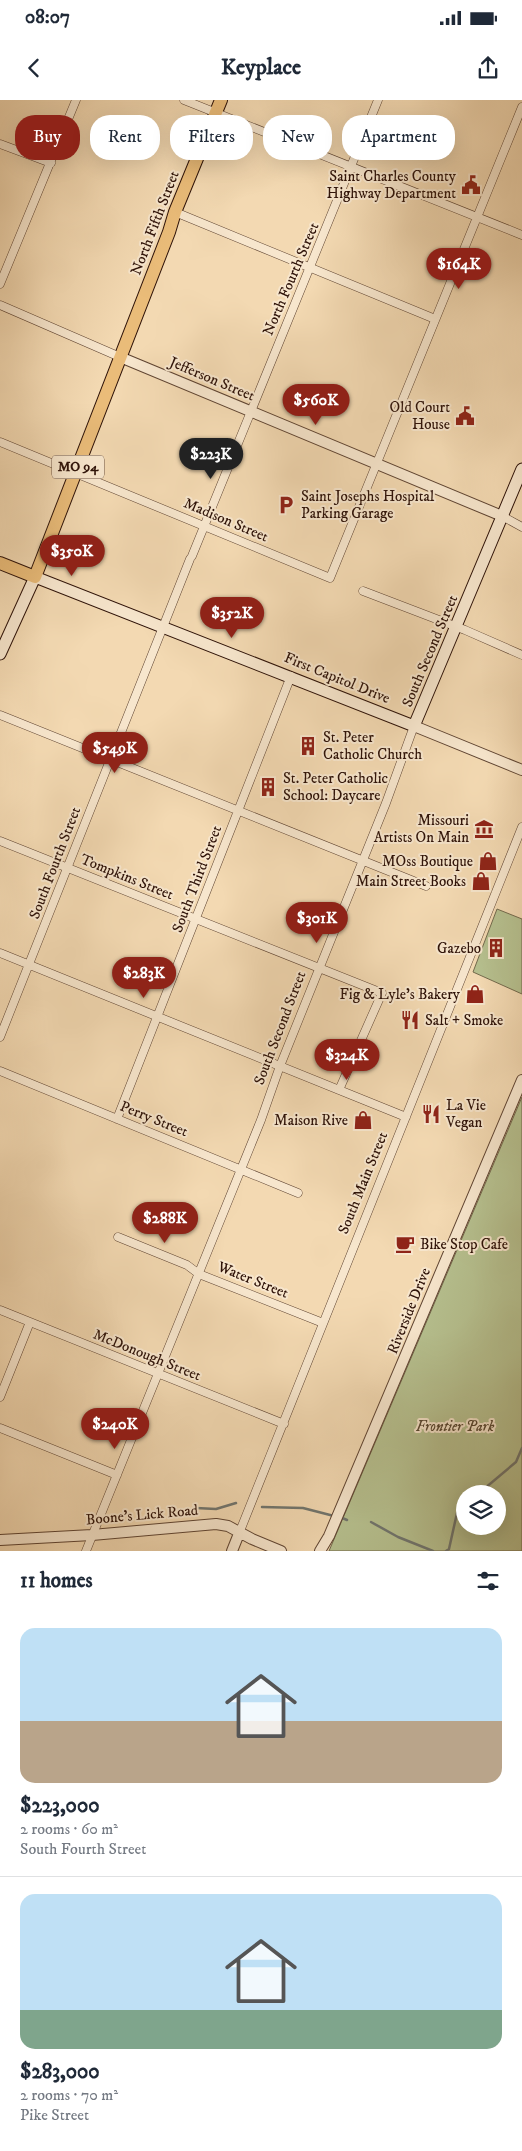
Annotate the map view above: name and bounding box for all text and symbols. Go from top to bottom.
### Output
text: 08:07 [25,6,70,29]
icon: back [20,54,48,82]
text: Keyplace [221,54,301,81]
icon: share [474,54,502,82]
chip: Buy [15,115,80,160]
chip: Rent [90,115,160,160]
chip: Filters [170,115,253,160]
chip: New [263,115,332,160]
chip: Apartment [342,115,455,160]
place label: Saint Charles County Highway Department [327,167,457,203]
street label: North Fifth Street [126,168,184,278]
public building icon: Saint Charles County Highway Department [460,174,482,196]
street label: North Fourth Street [259,219,323,338]
pin: $164K [424,248,494,290]
text: $164K [437,254,481,274]
street label: Jefferson Street [165,352,258,406]
pin: $560K [281,384,351,426]
text: $560K [294,390,338,410]
place label: Old Court House [389,398,450,434]
public building icon: Old Court House [454,405,476,427]
pin: $223K [176,438,246,480]
text: $223K [190,444,232,464]
road number: MO 94 [52,456,104,478]
place label: Saint Josephs Hospital Parking Garage [301,487,435,523]
street label: Madison Street [181,494,271,546]
parking icon: Saint Josephs Hospital Parking Garage [275,494,297,516]
pin: $350K [37,534,107,577]
text: $350K [51,541,93,561]
street label: South Second Street [398,592,462,710]
pin: $352K [197,596,267,639]
text: $352K [211,603,253,623]
street label: First Capitol Drive [281,648,393,708]
place label: St. Peter Catholic Church [323,728,422,764]
pin: $549K [80,732,150,774]
building icon: St. Peter Catholic Church [297,735,319,757]
text: $549K [93,738,137,758]
place label: St. Peter Catholic School: Daycare [283,769,389,805]
building icon: St. Peter Catholic School: Daycare [257,776,279,798]
street label: South Fourth Street [25,804,85,922]
place label: Missouri Artists On Main [374,811,469,847]
museum icon: Missouri Artists On Main [473,818,495,840]
street label: South Third Street [168,823,226,935]
street label: Tompkins Street [78,850,176,904]
shop icon: MOss Boutique [477,850,499,872]
place label: MOss Boutique [382,852,473,871]
shop icon: Main Street Books [470,870,492,892]
place label: Main Street Books [356,872,466,891]
pin: $301K [282,902,352,944]
text: $301K [297,908,337,928]
building icon: Gazebo [485,937,507,959]
place label: Gazebo [437,939,481,958]
pin: $283K [109,956,179,999]
text: $283K [123,963,165,983]
street label: South Second Street [250,968,310,1087]
shop icon: Fig & Lyle's Bakery [464,983,486,1005]
place label: Fig & Lyle's Bakery [340,985,461,1004]
restaurant icon: Salt + Smoke [399,1009,421,1031]
place label: Salt + Smoke [425,1011,503,1030]
pin: $324K [312,1038,382,1081]
text: $324K [325,1045,369,1065]
place label: La Vie Vegan [445,1096,486,1132]
street label: Perry Street [117,1097,191,1141]
restaurant icon: La Vie Vegan [420,1103,442,1125]
shop icon: Maison Rive [352,1109,374,1131]
place label: Maison Rive [274,1111,348,1130]
street label: South Main Street [334,1129,392,1237]
pin: $288K [130,1202,200,1244]
text: $288K [143,1208,187,1228]
cafe icon: Bike Stop Cafe [394,1233,416,1255]
place label: Bike Stop Cafe [420,1235,508,1254]
street label: Water Street [214,1257,291,1303]
street label: Riverside Drive [383,1265,435,1357]
street label: McDonough Street [90,1325,204,1385]
pin: $240K [80,1408,150,1450]
text: $240K [92,1414,138,1434]
park label: Frontier Park [416,1417,495,1436]
map controls [456,1485,506,1535]
button: layers [456,1485,506,1535]
street label: Boone's Lick Road [85,1501,200,1529]
icon: filters [474,1567,502,1595]
text: 11 homes [20,1568,93,1594]
icon: home [216,1661,306,1751]
text: $223,000 [20,1793,99,1819]
text: 2 rooms · 60 m² [20,1819,118,1839]
text: South Fourth Street [20,1839,146,1859]
icon: home [216,1926,306,2016]
text: $283,000 [20,2059,100,2085]
text: 2 rooms · 70 m² [20,2085,118,2105]
text: Pike Street [20,2105,89,2125]

